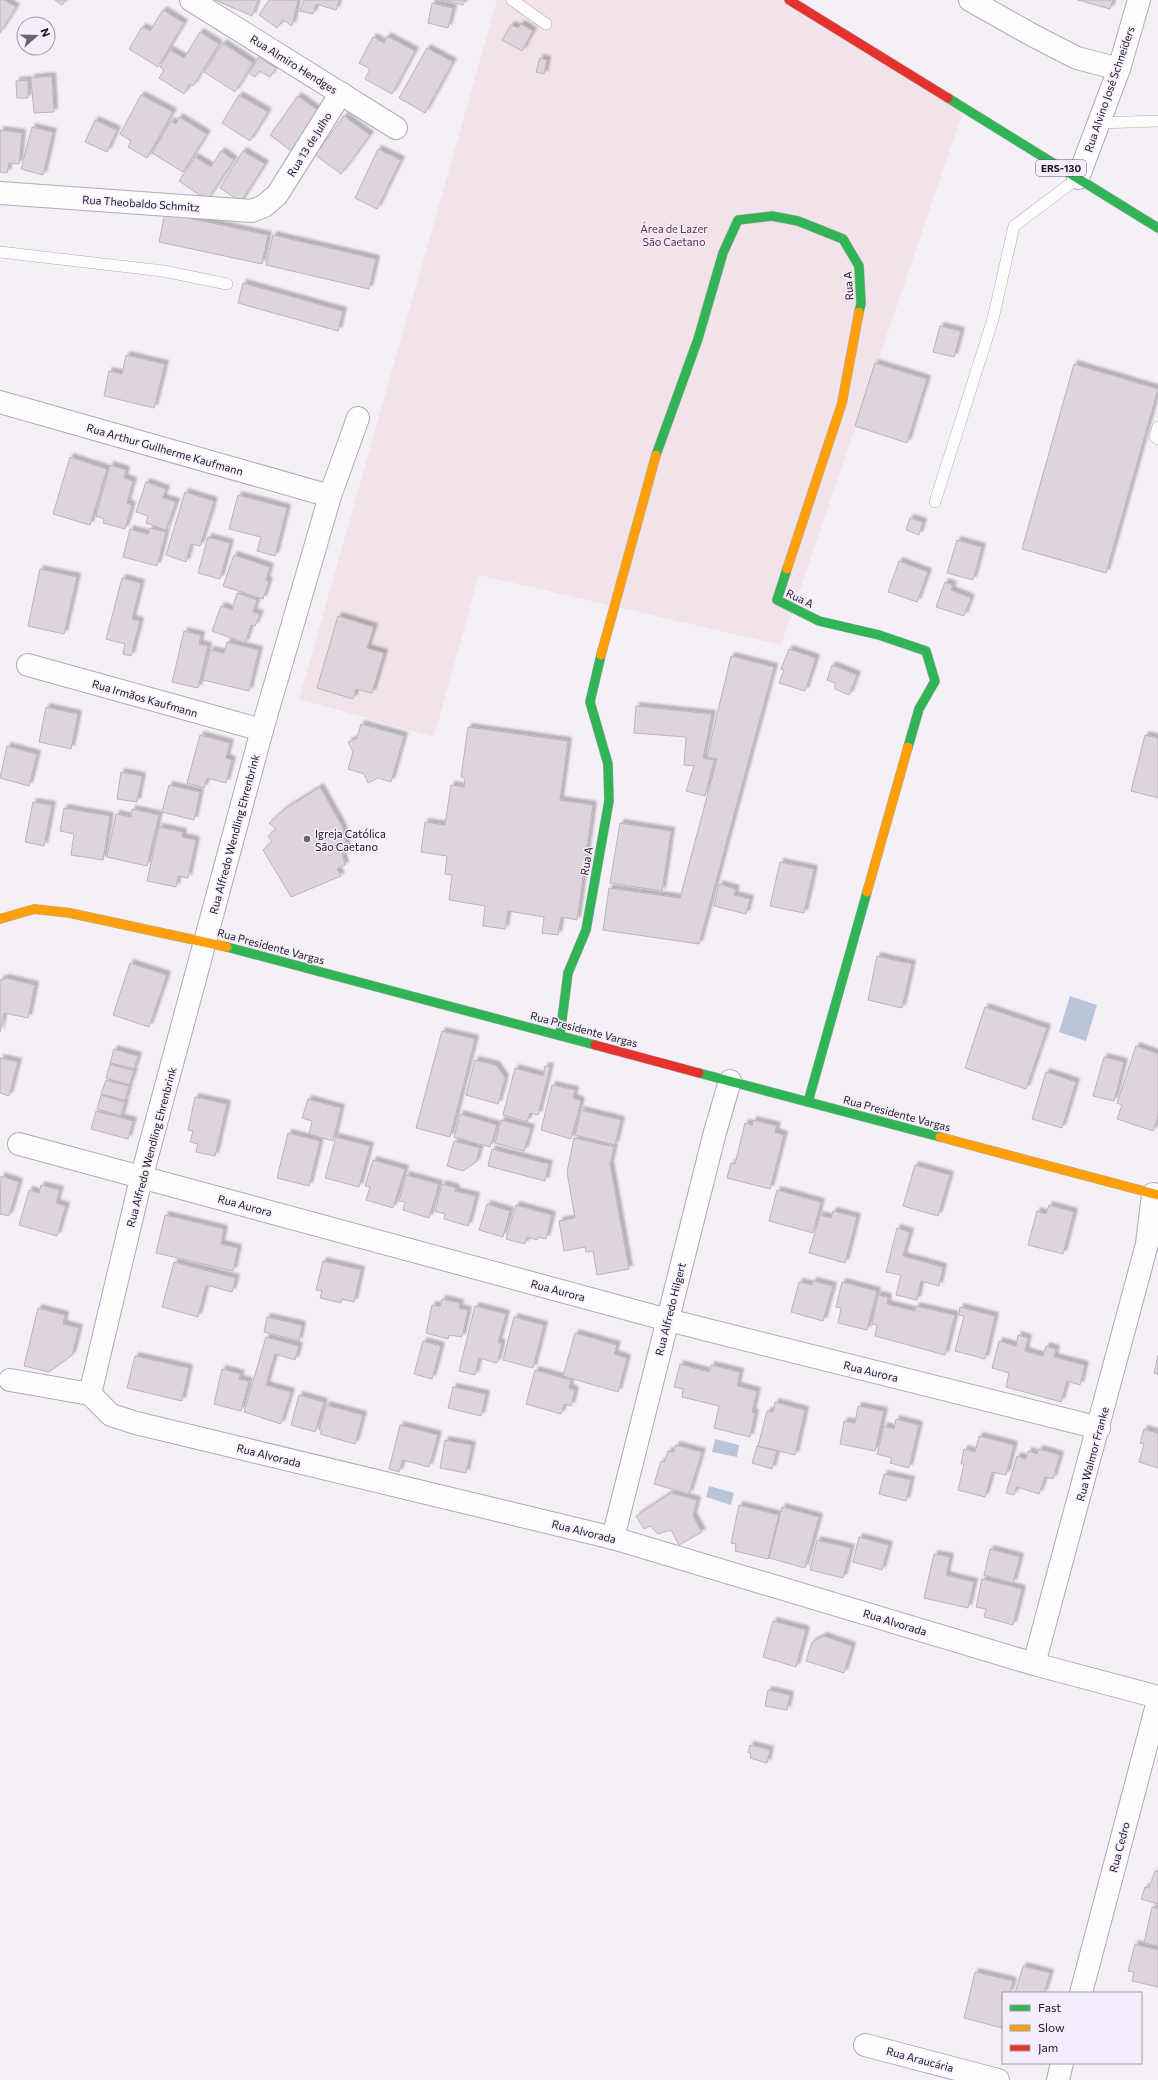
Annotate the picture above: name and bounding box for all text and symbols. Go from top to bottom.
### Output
north arrow [16,16,56,56]
street label: Rua Alvino José Schneiders [1081,24,1138,154]
text: N [38,26,53,39]
street label: Rua Almiro Hendges [248,32,340,96]
street label: Rua 13 de Julho [284,109,335,179]
road number: ERS-130 [1036,160,1086,176]
street label: Rua Theobaldo Schmitz [82,192,201,214]
park label: Área de Lazer São Caetano [640,221,708,248]
street label: Rua A [840,271,855,301]
street label: Rua Arthur Guilherme Kaufmann [85,420,245,478]
street label: Rua A [784,586,816,610]
street label: Rua Irmãos Kaufmann [91,677,199,719]
street label: Rua Alfredo Wendling Ehrenbrink [206,753,262,915]
place label: Igreja Católica São Caetano [315,827,386,853]
marker: Igreja Católica São Caetano [302,834,312,844]
street label: Rua A [577,845,595,876]
street label: Rua Presidente Vargas [216,925,326,967]
street label: Rua Presidente Vargas [529,1008,639,1050]
street label: Rua Alfredo Wendling Ehrenbrink [123,1066,179,1228]
street label: Rua Presidente Vargas [842,1092,952,1134]
street label: Rua Aurora [216,1192,274,1218]
street label: Rua Alfredo Hilgert [652,1261,688,1357]
street label: Rua Aurora [529,1277,587,1303]
street label: Rua Aurora [842,1358,900,1384]
street label: Rua Walmor Franke [1073,1405,1111,1503]
street label: Rua Alvorada [235,1441,303,1469]
street label: Rua Alvorada [550,1517,618,1545]
street label: Rua Alvorada [862,1606,928,1638]
street label: Rua Cedro [1106,1820,1132,1874]
legend [1002,1992,1142,2064]
text: Fast [1038,2000,1061,2014]
text: Slow [1038,2020,1065,2034]
text: Jam [1038,2040,1058,2055]
street label: Rua Araucária [885,2044,955,2074]

